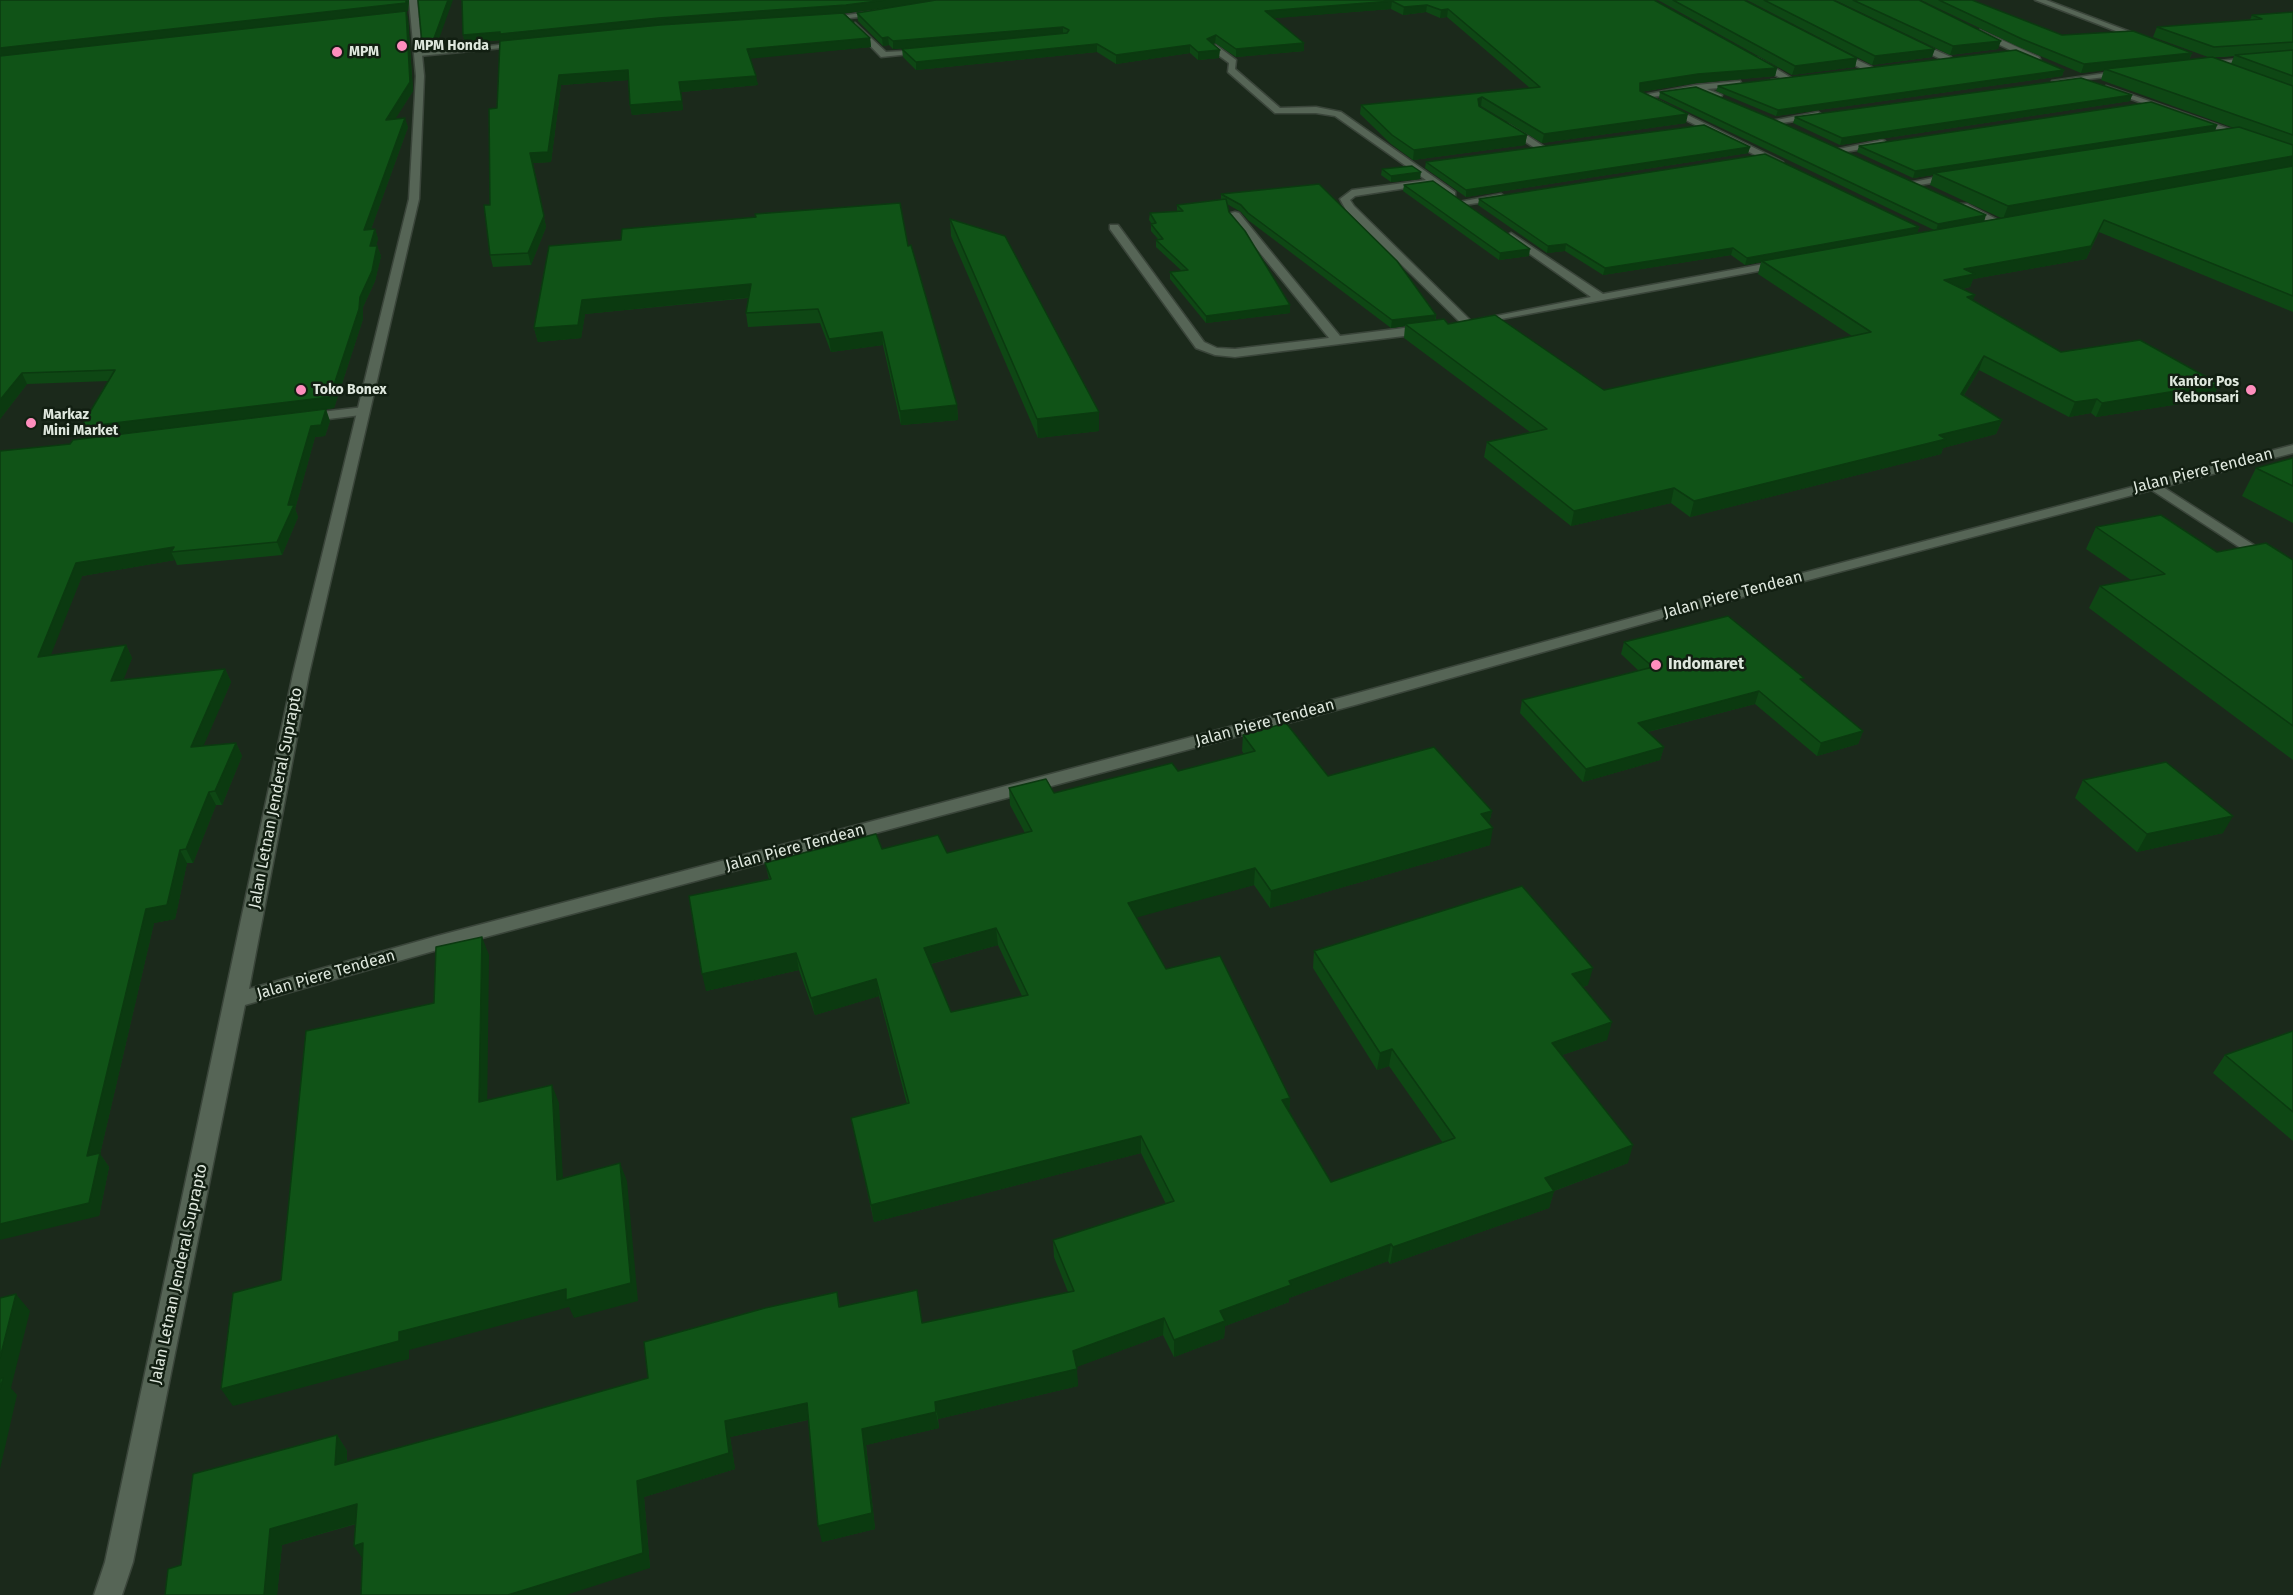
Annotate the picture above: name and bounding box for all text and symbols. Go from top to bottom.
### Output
place label: MPM Honda [414,38,489,54]
marker: MPM Honda [395,39,409,53]
place label: MPM [349,44,379,60]
marker: MPM [330,45,344,59]
place label: Kantor Pos Kebonsari [2169,374,2239,406]
place label: Toko Bonex [313,382,387,398]
marker: Toko Bonex [294,383,308,397]
marker: Kantor Pos Kebonsari [2244,383,2258,397]
place label: Markaz Mini Market [43,407,118,440]
marker: Markaz Mini Market [24,416,38,430]
street label: Jalan Piere Tendean [2131,444,2275,498]
street label: Jalan Piere Tendean [1661,567,1805,623]
place label: Indomaret [1668,655,1744,675]
marker: Indomaret [1649,658,1663,672]
street label: Jalan Letnan Jenderal Suprapto [245,686,307,910]
street label: Jalan Piere Tendean [1193,695,1337,751]
street label: Jalan Piere Tendean [723,820,867,876]
street label: Jalan Piere Tendean [255,946,397,1004]
street label: Jalan Letnan Jenderal Suprapto [146,1162,212,1386]

